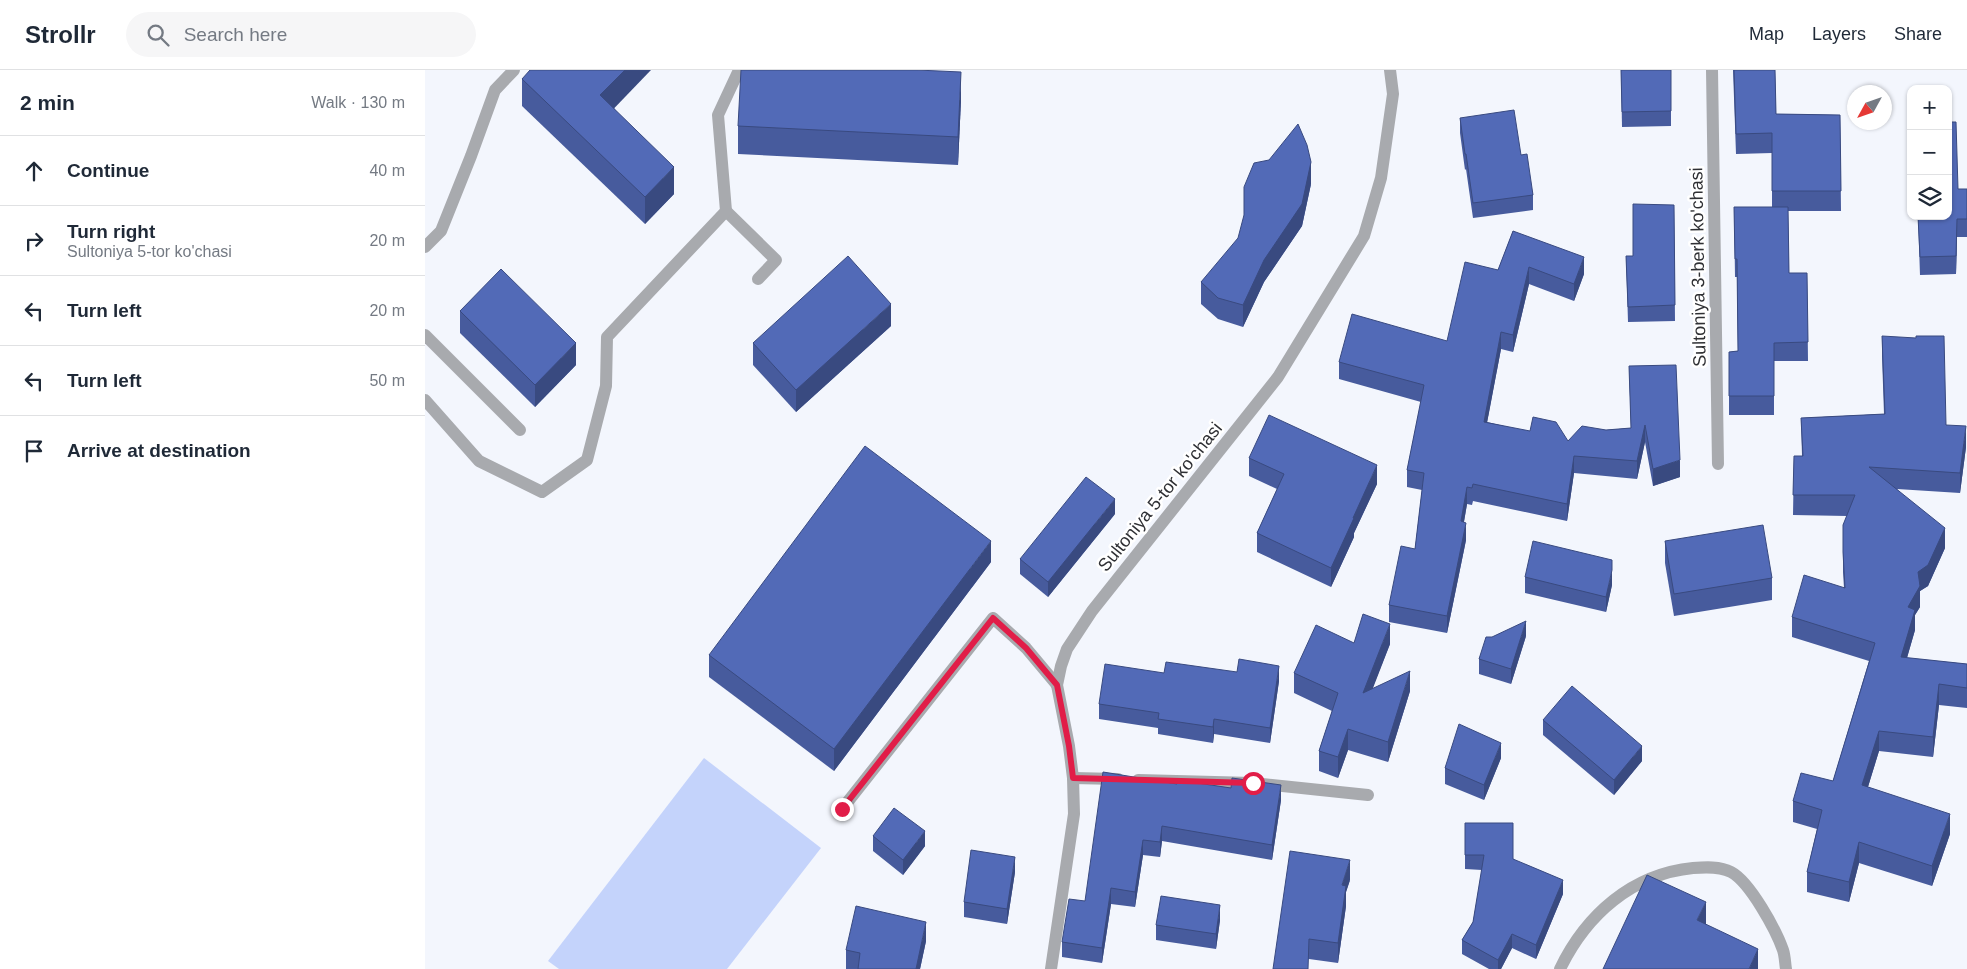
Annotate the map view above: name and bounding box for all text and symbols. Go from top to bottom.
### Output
search box [126,12,476,57]
text: Strollr [25,21,96,48]
icon: search [144,21,172,49]
text: Search here [184,24,287,45]
text: Map [1749,24,1784,44]
text: Layers [1812,24,1866,44]
text: Share [1894,24,1942,44]
north arrow [1847,85,1892,130]
map controls [1907,85,1952,220]
button: + [1907,85,1952,130]
text: 2 min [20,91,75,114]
text: Walk · 130 m [311,94,405,111]
button: − [1907,130,1952,175]
icon: ahead [20,157,48,185]
text: Continue [67,160,149,181]
text: 40 m [369,162,405,179]
street label: Sultoniya 3-berk ko'chasi [1686,167,1710,367]
button: layers [1907,175,1952,220]
text: Turn right [67,221,155,242]
icon: right [20,227,48,255]
text: 20 m [369,232,405,249]
text: Sultoniya 5-tor ko'chasi [67,243,232,260]
icon: left [20,297,48,325]
text: Turn left [67,300,142,321]
text: 20 m [369,302,405,319]
icon: left [20,367,48,395]
text: Turn left [67,370,142,391]
text: 50 m [369,372,405,389]
street label: Sultoniya 5-tor ko'chasi [1094,419,1226,575]
icon: arrive [20,437,48,465]
text: Arrive at destination [67,440,251,461]
route start [1242,772,1265,795]
route end [831,798,854,821]

